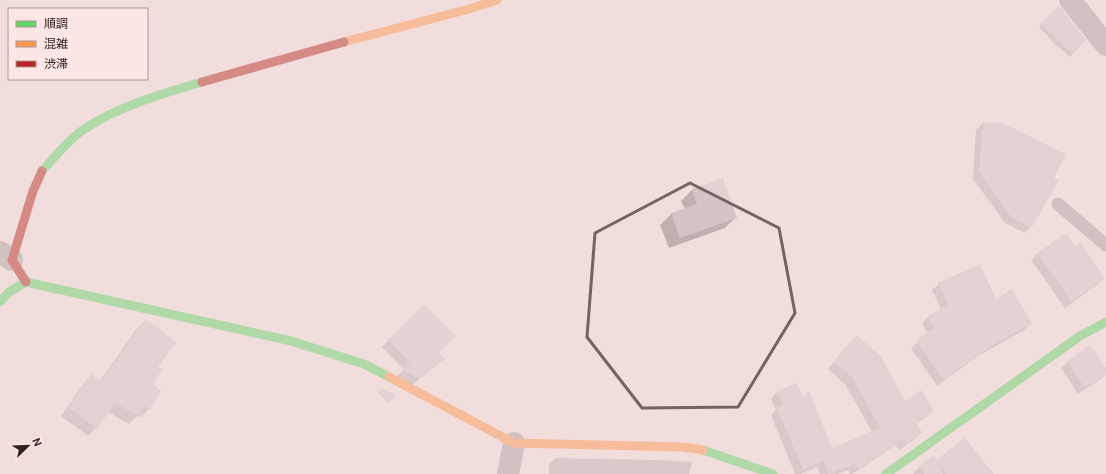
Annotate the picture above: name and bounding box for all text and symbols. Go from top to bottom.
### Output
legend [8,8,148,80]
text: 順調 [44,17,68,33]
text: 混雑 [44,37,68,53]
text: 渋滞 [44,57,68,73]
north arrow [8,426,48,466]
text: N [28,436,44,449]

